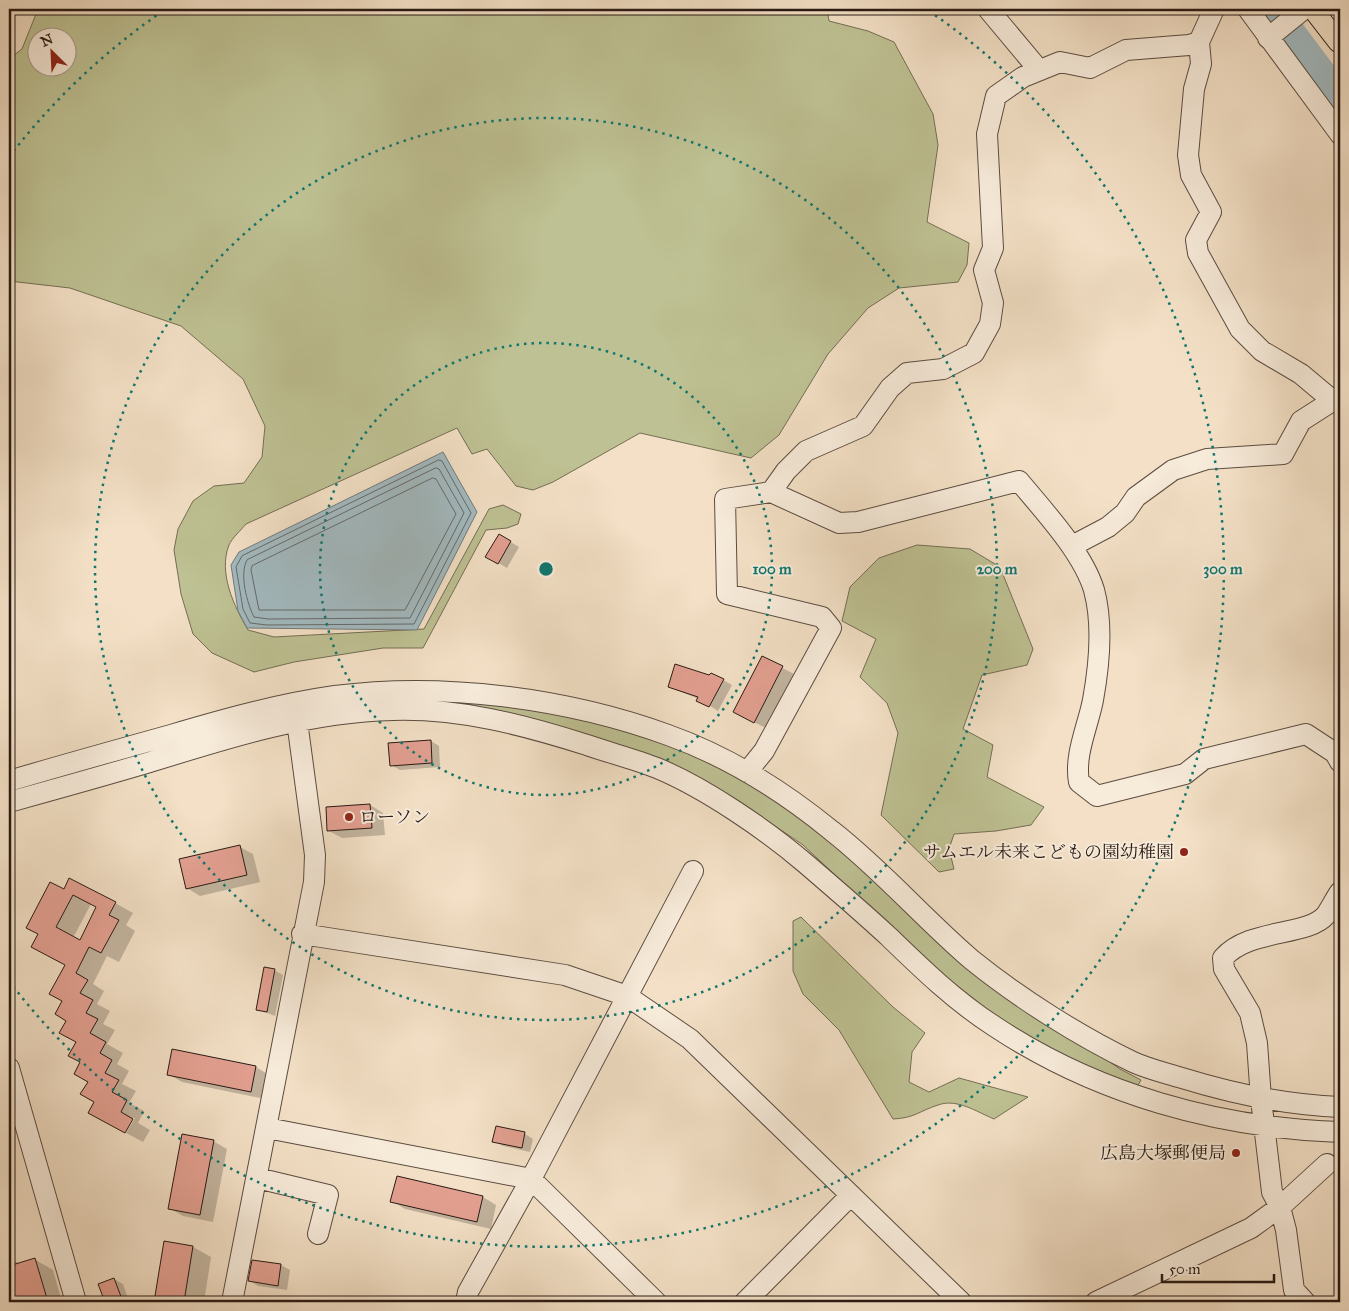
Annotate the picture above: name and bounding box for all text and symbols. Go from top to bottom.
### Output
north arrow [28,28,78,78]
text: N [38,30,56,51]
centre of rings [537,560,555,578]
text: 100 m [752,560,792,578]
text: 200 m [977,560,1018,578]
text: 300 m [1203,560,1243,579]
place label: ローソン [359,806,430,828]
marker: ローソン [343,811,355,823]
place label: サムエル未来こどもの園幼稚園 [923,841,1174,863]
marker: サムエル未来こどもの園幼稚園 [1178,846,1190,858]
place label: 広島大塚郵便局 [1100,1142,1226,1164]
marker: 広島大塚郵便局 [1230,1147,1242,1159]
scale bar [1162,1251,1274,1283]
text: 50 m [1169,1260,1201,1278]

